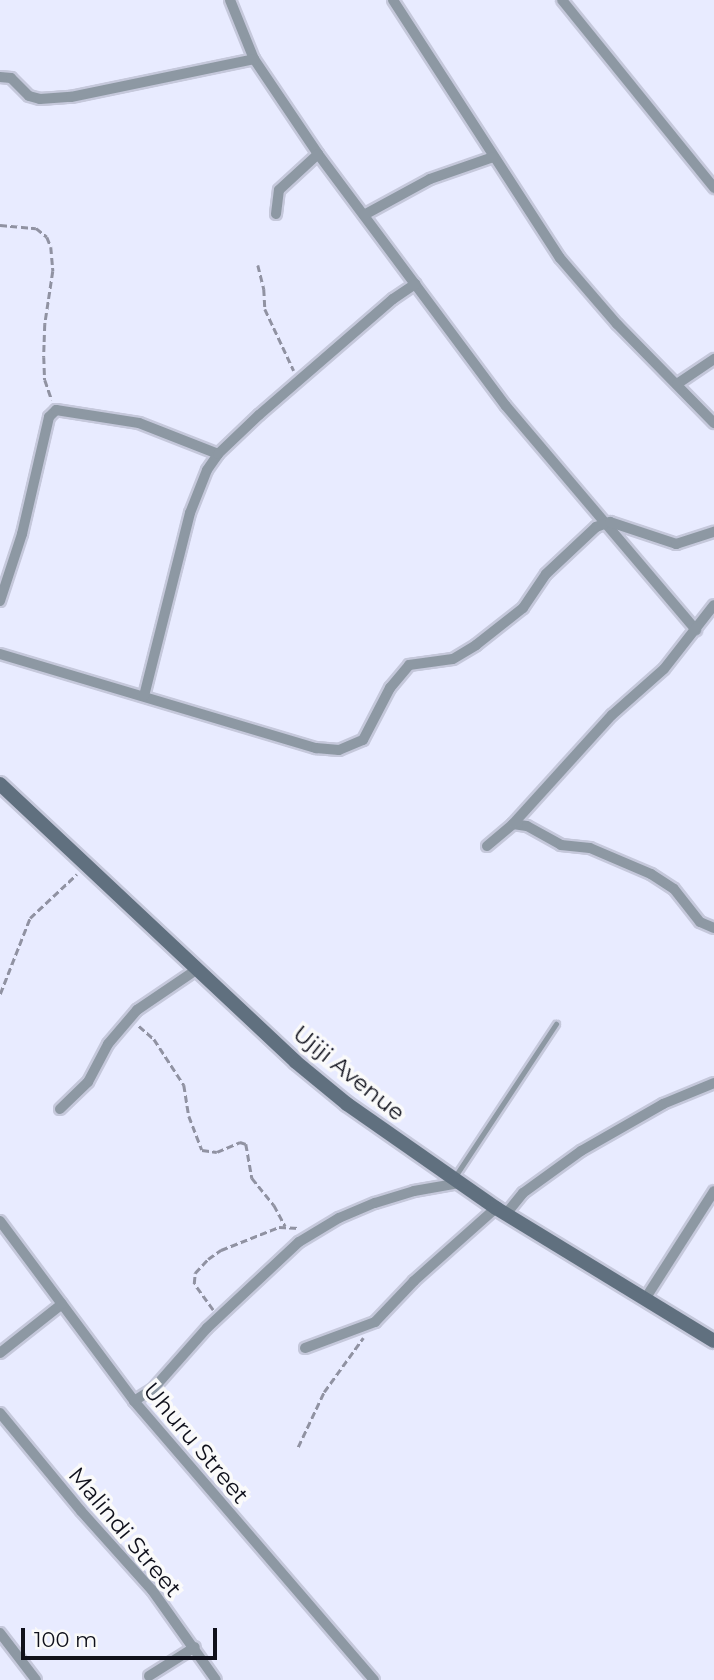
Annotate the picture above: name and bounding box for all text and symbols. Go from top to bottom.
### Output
street label: Ujiji Avenue [288,1020,410,1126]
street label: Uhuru Street [137,1377,255,1509]
street label: Malindi Street [63,1462,187,1602]
scale bar [24,1614,220,1658]
text: 100 m [34,1627,97,1652]

